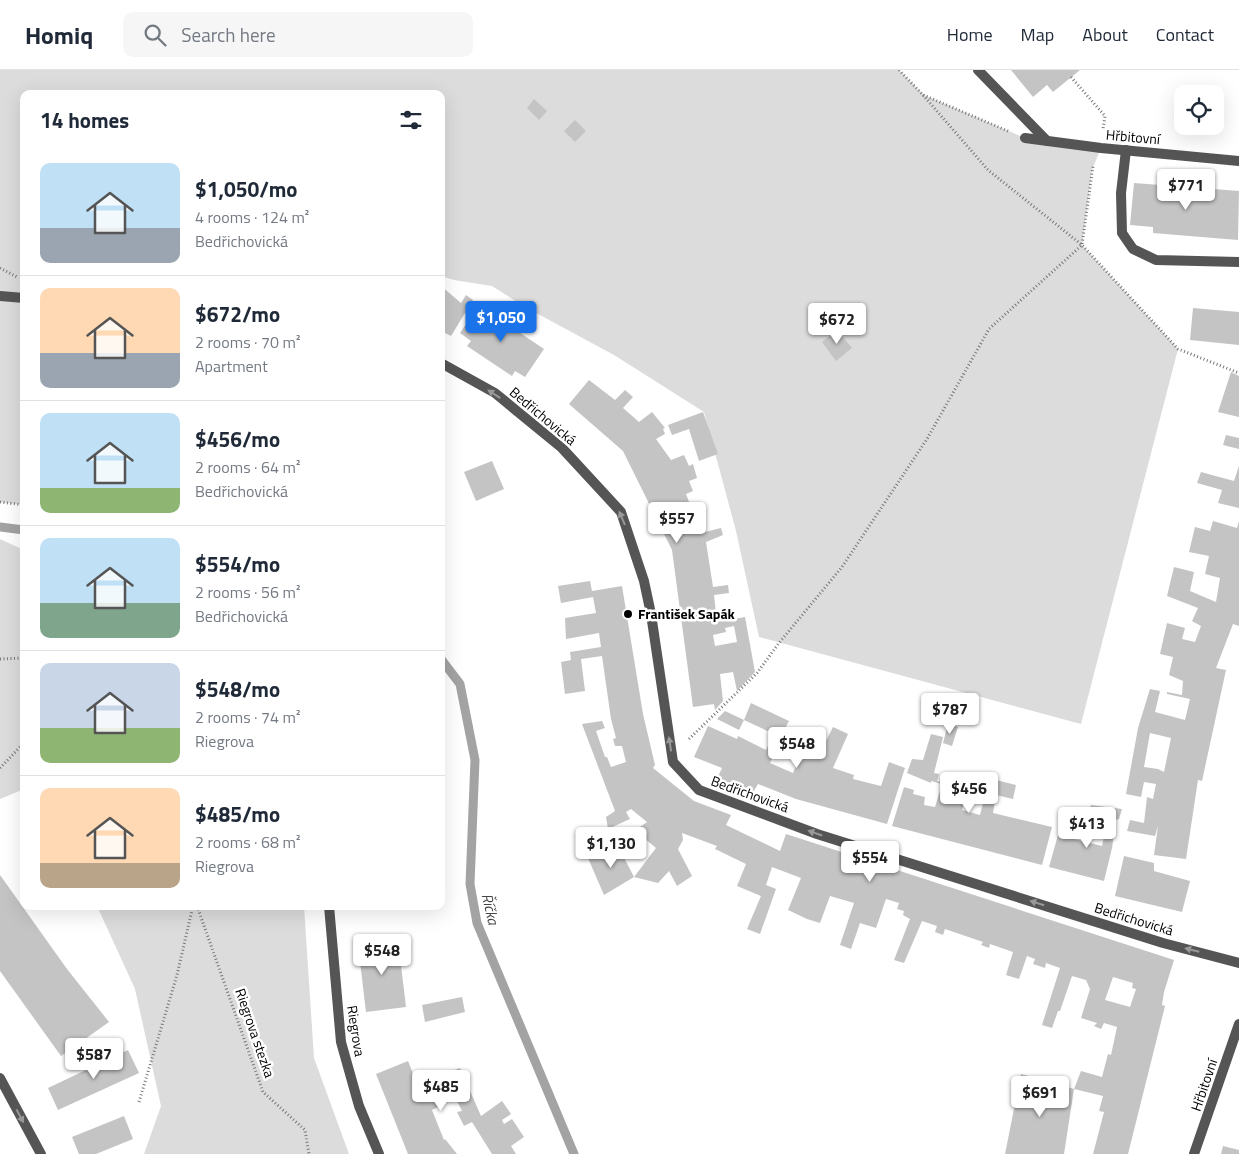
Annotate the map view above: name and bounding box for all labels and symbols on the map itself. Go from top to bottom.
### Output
street label: Hřbitovní [1105,124,1162,149]
pin: $771 [1156,168,1216,211]
pin: $1,050 [460,300,542,343]
pin: $672 [807,302,867,345]
street label: Bedřichovická [505,381,581,450]
one-way arrow [487,389,501,399]
pin: $557 [647,502,707,544]
one-way arrow [618,511,626,525]
place label: František Sapák [638,603,736,624]
marker: František Sapák [622,608,634,620]
pin: $787 [920,692,980,735]
pin: $548 [767,726,827,769]
one-way arrow [666,736,674,752]
street label: Bedřichovická [708,770,792,817]
pin: $456 [939,772,999,814]
pin: $413 [1057,806,1117,849]
pin: $1,130 [570,826,652,869]
one-way arrow [807,829,822,837]
pin: $554 [840,840,900,883]
water label: Říčka [476,891,506,928]
street label: Bedřichovická [1092,897,1176,940]
one-way arrow [1029,898,1044,906]
pin: $548 [352,934,412,976]
one-way arrow [1185,946,1200,954]
street label: Riegrova stezka [230,985,281,1080]
street label: Riegrova [342,1004,371,1058]
pin: $587 [64,1038,124,1080]
street label: Hřbitovní [1185,1055,1223,1114]
pin: $485 [411,1070,471,1112]
pin: $691 [1010,1076,1070,1118]
one-way arrow [16,1109,25,1123]

